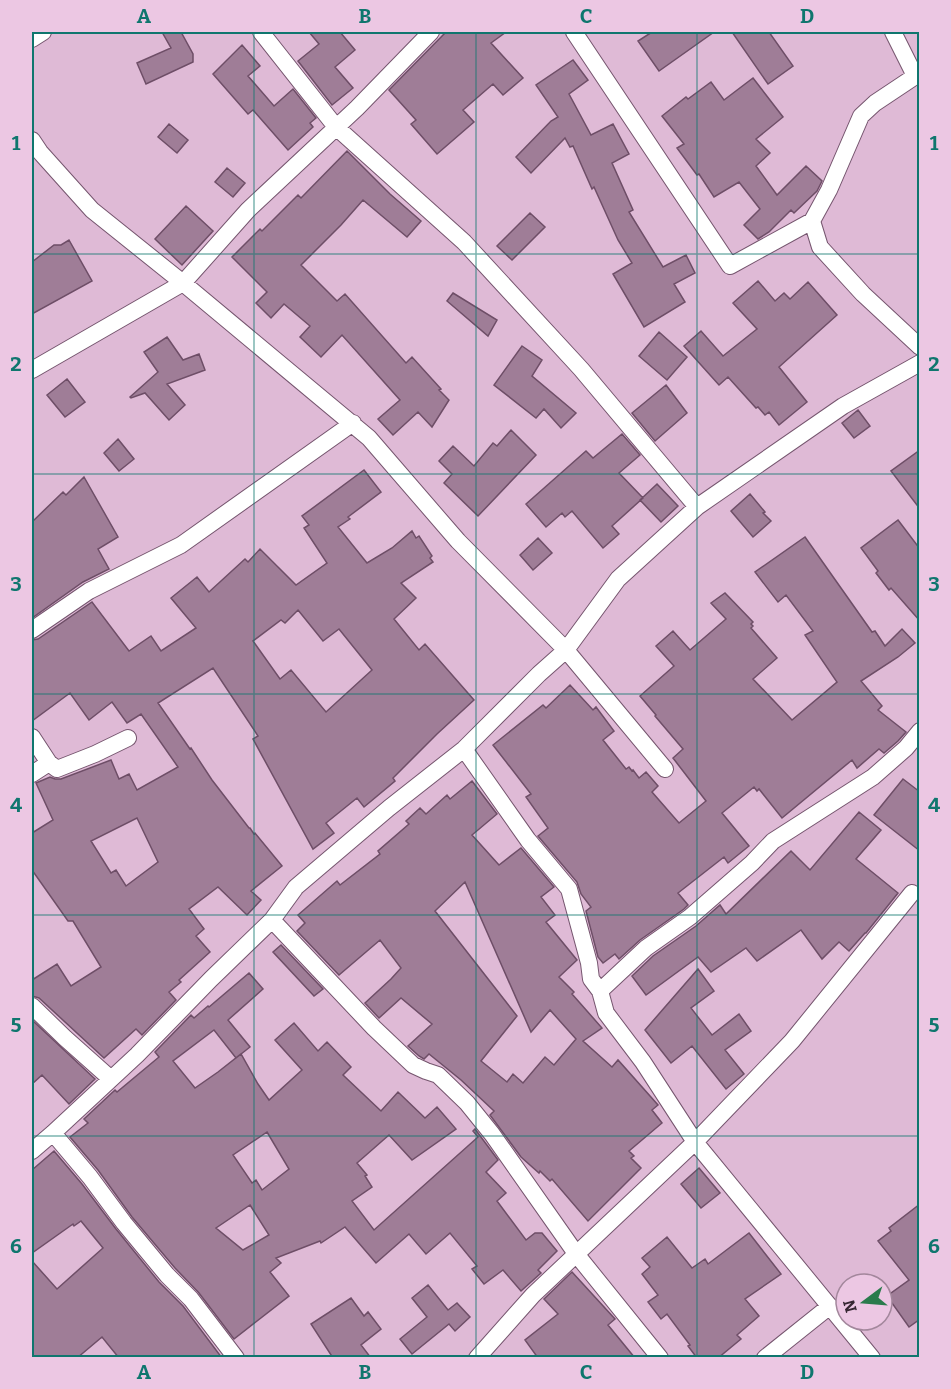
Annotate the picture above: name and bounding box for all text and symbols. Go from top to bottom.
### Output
text: A [137,4,152,28]
text: B [359,4,372,28]
text: C [580,4,592,28]
text: D [800,4,814,28]
text: 1 [12,131,21,155]
text: 1 [930,131,939,155]
text: 2 [10,352,22,376]
text: 2 [928,352,940,376]
text: 3 [10,572,22,596]
text: 3 [928,572,940,596]
text: 4 [10,793,22,817]
text: 4 [928,793,940,817]
text: 5 [11,1013,22,1037]
text: 5 [929,1013,940,1037]
text: 6 [10,1234,22,1258]
text: 6 [928,1234,940,1258]
north arrow [834,1272,894,1332]
text: N [839,1297,861,1315]
text: A [137,1360,152,1384]
text: B [359,1360,372,1384]
text: C [580,1360,592,1384]
text: D [800,1360,814,1384]

